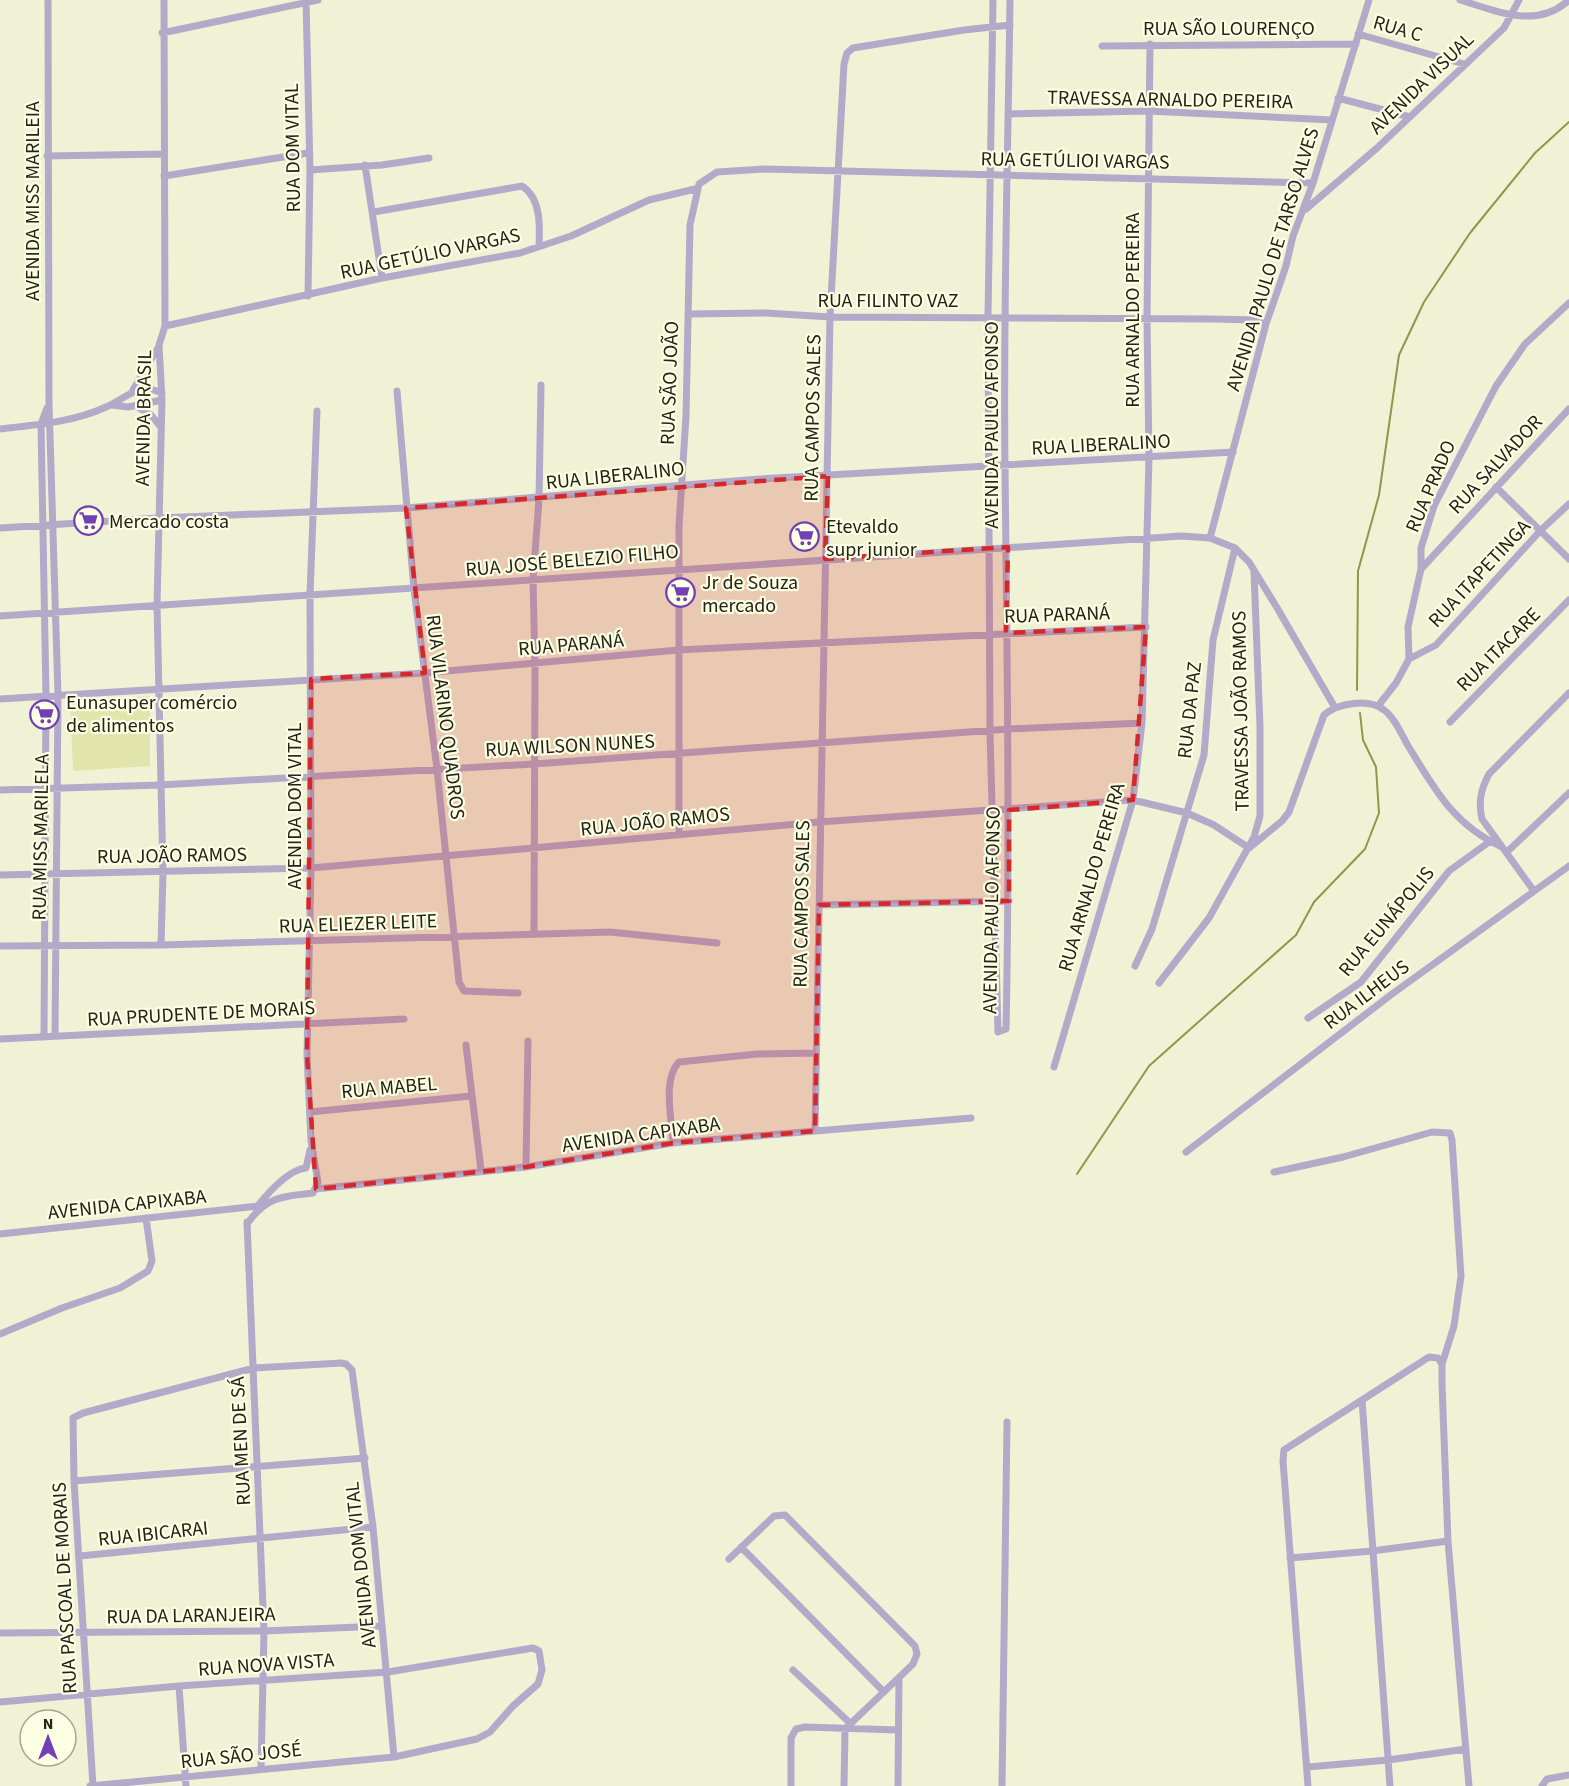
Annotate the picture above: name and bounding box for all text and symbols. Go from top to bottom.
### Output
street label: RUA C [1370,9,1426,49]
street label: RUA SÃO LOURENÇO [1143,15,1315,43]
street label: AVENIDA VISUAL [1363,26,1481,141]
street label: RUA DOM VITAL [278,83,308,213]
street label: TRAVESSA ARNALDO PEREIRA [1047,84,1293,116]
street label: AVENIDA MISS MARILEIA [19,101,47,301]
street label: AVENIDA PAULO DE TARSO ALVES [1219,124,1326,394]
street label: RUA GETÚLIOI VARGAS [980,145,1170,177]
street label: RUA ARNALDO PEREIRA [1119,212,1147,408]
street label: RUA GETÚLIO VARGAS [337,221,523,287]
street label: RUA FILINTO VAZ [818,287,958,315]
street label: RUA SÃO JOÃO [654,321,686,446]
street label: AVENIDA PAULO AFONSO [978,321,1006,529]
street label: RUA CAMPOS SALES [798,334,828,502]
street label: AVENIDA BRASIL [129,349,159,486]
street label: RUA SALVADOR [1442,409,1549,520]
street label: RUA LIBERALINO [1031,427,1171,463]
street label: RUA PRADO [1399,436,1463,537]
street label: RUA LIBERALINO [544,455,686,497]
supermarket icon: Mercado costa [72,505,104,537]
place label: Mercado costa [109,508,229,536]
place label: Etevaldo supr junior [826,513,917,564]
street label: RUA ITAPETINGA [1422,513,1537,634]
supermarket icon: Etevaldo supr junior [789,521,821,553]
street label: RUA JOSÉ BELEZIO FILHO [464,538,680,584]
place label: Jr de Souza mercado [702,569,798,620]
supermarket icon: Jr de Souza mercado [665,577,697,609]
street label: RUA PARANÁ [1004,599,1111,631]
street label: RUA ITACARE [1450,601,1547,698]
street label: TRAVESSA JOÃO RAMOS [1225,610,1257,812]
street label: RUA VILARINO QUADROS [419,613,471,821]
street label: RUA PARANÁ [517,626,625,664]
street label: RUA DA PAZ [1171,660,1209,760]
place label: Eunasuper comércio de alimentos [66,689,237,740]
supermarket icon: Eunasuper comércio de alimentos [29,698,61,730]
street label: AVENIDA DOM VITAL [281,722,309,889]
street label: RUA WILSON NUNES [484,728,656,764]
street label: RUA MISS MARILELA [26,753,56,921]
street label: RUA ARNALDO PEREIRA [1052,779,1132,975]
street label: RUA JOÃO RAMOS [579,800,731,844]
street label: AVENIDA PAULO AFONSO [976,806,1008,1014]
street label: RUA CAMPOS SALES [787,820,817,988]
street label: RUA JOÃO RAMOS [97,841,247,871]
street label: RUA EUNÁPOLIS [1332,860,1441,983]
street label: RUA ELIEZER LEITE [278,907,438,941]
street label: RUA ILHEUS [1318,953,1415,1036]
street label: RUA PRUDENTE DE MORAIS [86,994,316,1034]
street label: RUA MABEL [340,1070,439,1106]
street label: AVENIDA CAPIXABA [560,1110,722,1160]
street label: AVENIDA CAPIXABA [46,1183,208,1227]
street label: RUA MEN DE SÁ [224,1376,258,1506]
street label: AVENIDA DOM VITAL [338,1480,384,1649]
street label: RUA PASCOAL DE MORAIS [45,1481,85,1695]
street label: RUA IBICARAI [97,1514,210,1554]
street label: RUA DA LARANJEIRA [106,1601,276,1631]
street label: RUA NOVA VISTA [197,1646,335,1684]
north arrow [18,1708,78,1768]
text: N [43,1713,53,1735]
street label: RUA SÃO JOSÉ [179,1736,303,1776]

